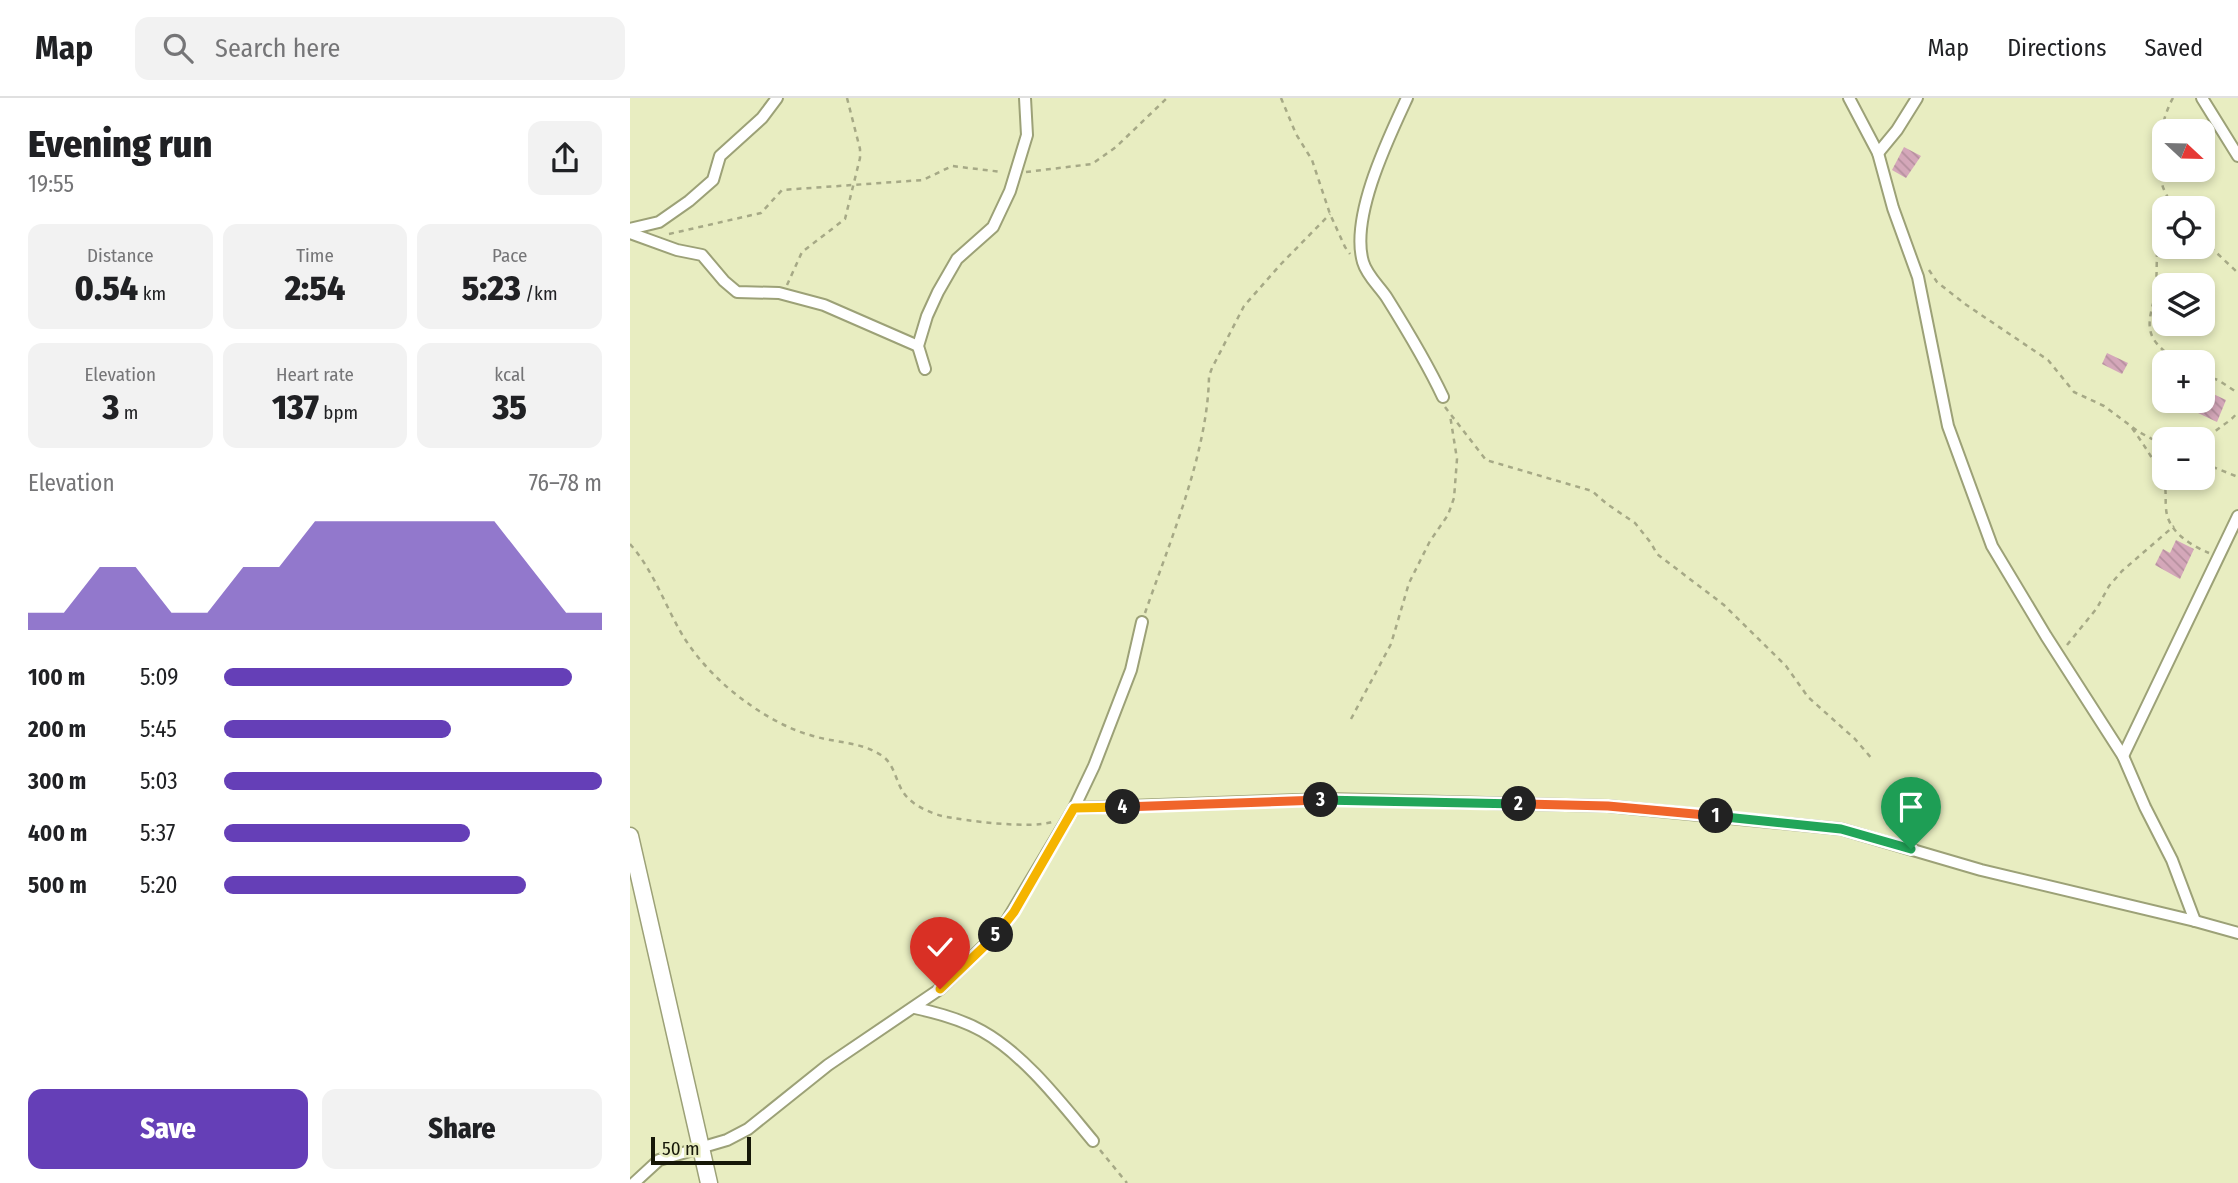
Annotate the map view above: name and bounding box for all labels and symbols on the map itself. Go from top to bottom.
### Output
north arrow [2152,119,2216,182]
pin [1881,777,1941,849]
pin: 3 [1304,782,1338,818]
pin: 2 [1502,786,1536,822]
pin: 4 [1106,790,1140,824]
pin: 1 [1698,798,1734,834]
pin [910,917,970,989]
pin: 5 [978,918,1014,952]
scale bar [651,1134,751,1166]

